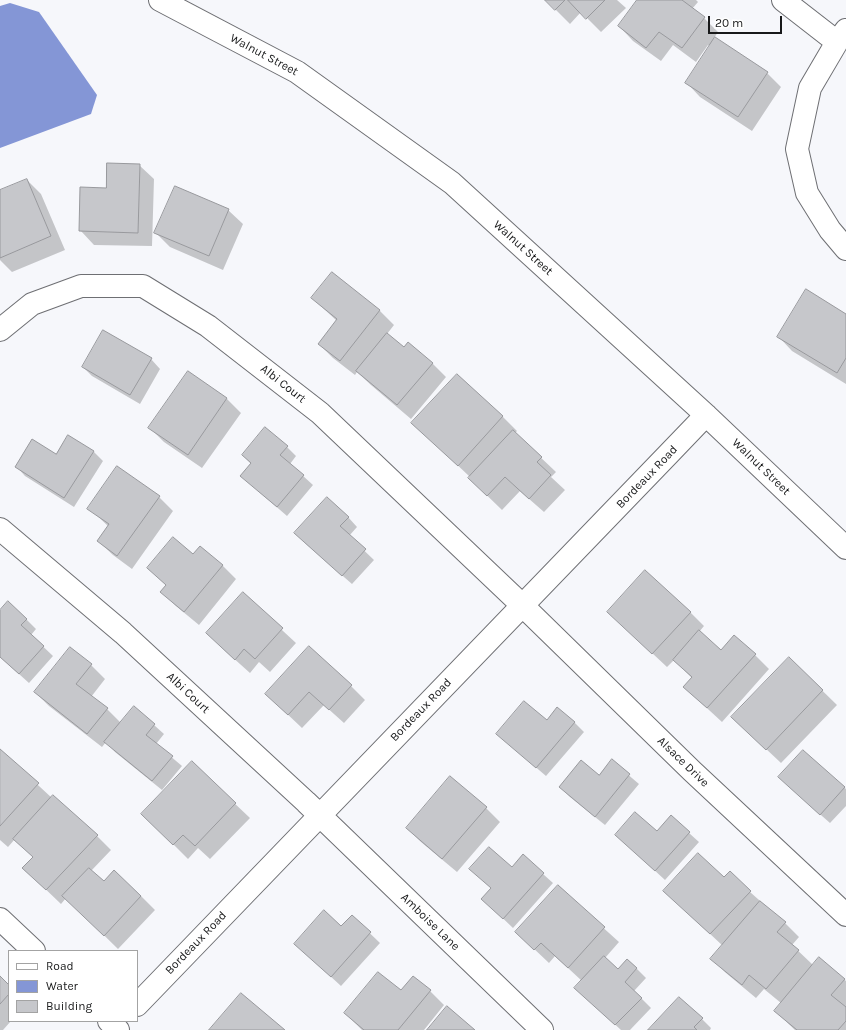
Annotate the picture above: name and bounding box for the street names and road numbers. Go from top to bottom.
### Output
street label: Walnut Street [227,31,301,79]
street label: Walnut Street [490,218,556,278]
street label: Albi Court [257,362,309,406]
street label: Walnut Street [729,436,793,498]
street label: Bordeaux Road [613,442,681,512]
street label: Albi Court [163,669,213,717]
street label: Bordeaux Road [387,675,455,745]
street label: Alsace Drive [654,734,712,790]
street label: Amboise Lane [398,890,462,954]
street label: Bordeaux Road [162,908,230,978]

